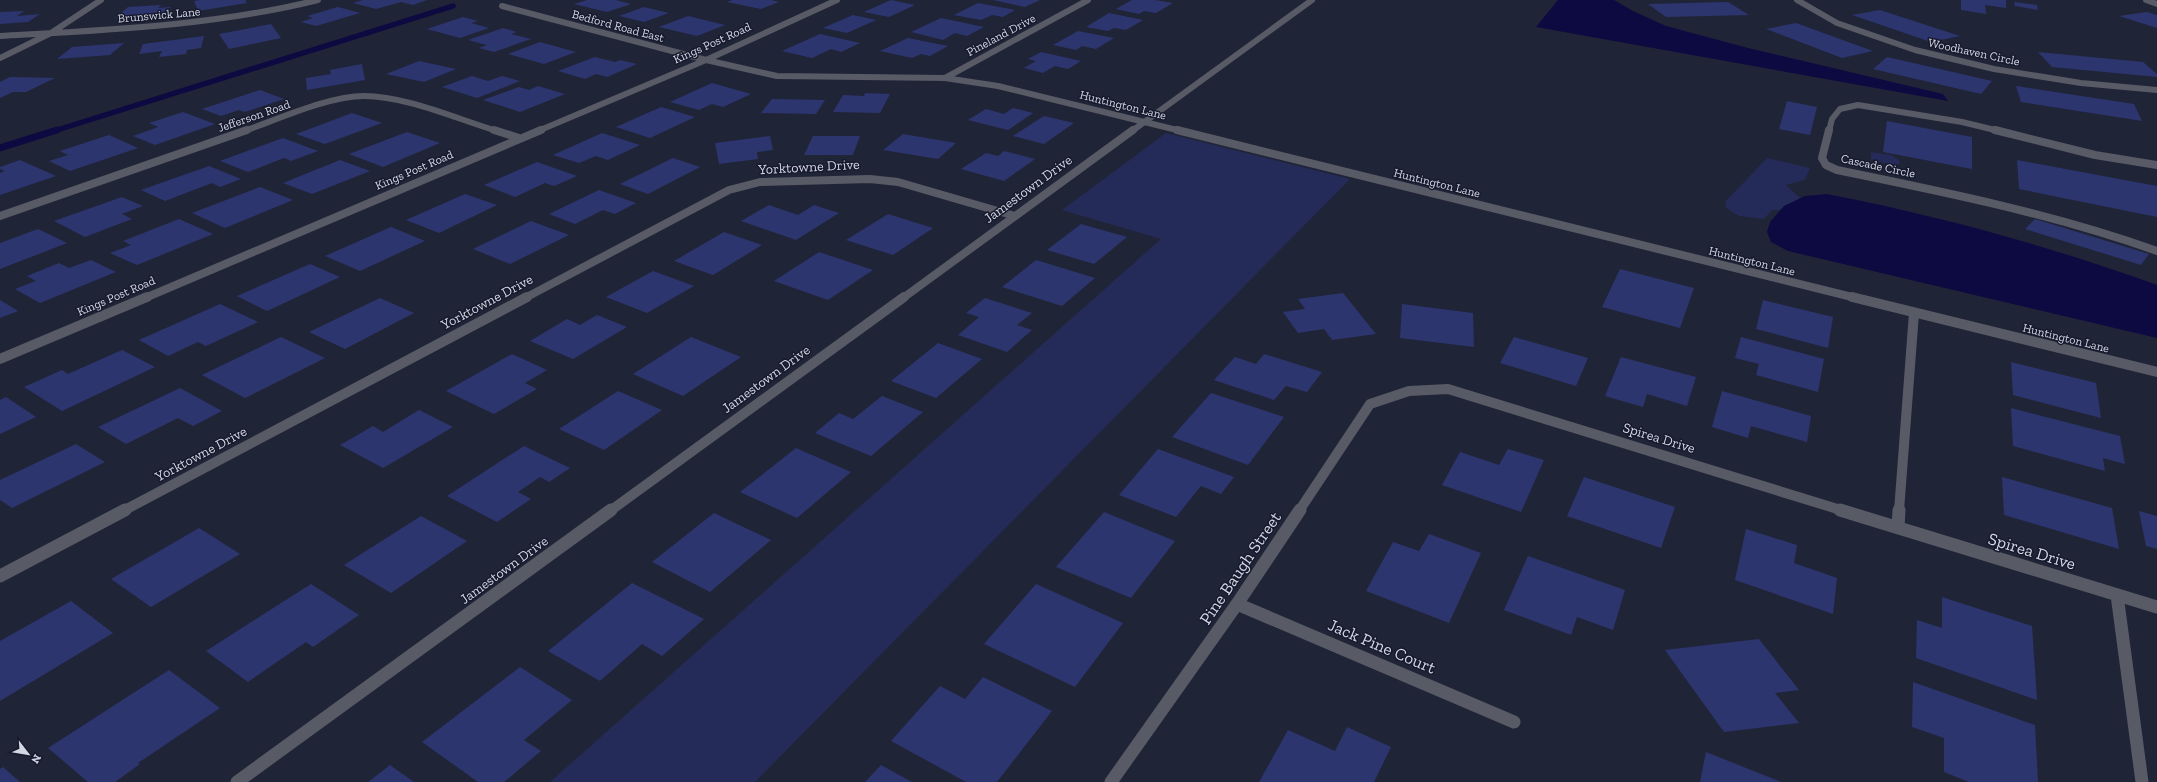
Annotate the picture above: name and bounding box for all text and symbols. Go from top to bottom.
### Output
street label: Brunswick Lane [117,4,201,26]
street label: Bedford Road East [570,7,666,45]
street label: Pineland Drive [964,11,1038,59]
street label: Kings Post Road [671,19,753,66]
street label: Woodhaven Circle [1927,35,2022,69]
street label: Huntington Lane [1078,87,1168,123]
street label: Jefferson Road [216,97,292,135]
street label: Kings Post Road [373,147,456,193]
street label: Jamestown Drive [981,151,1076,227]
street label: Cascade Circle [1840,151,1917,181]
street label: Yorktowne Drive [757,156,861,178]
street label: Huntington Lane [1392,165,1482,201]
street label: Huntington Lane [1707,243,1797,279]
street label: Yorktowne Drive [437,270,536,334]
street label: Kings Post Road [75,273,158,319]
street label: Huntington Lane [2021,320,2111,356]
street label: Jamestown Drive [719,341,814,417]
street label: Spirea Drive [1621,419,1697,457]
street label: Yorktowne Drive [151,422,250,486]
street label: Pine Baugh Street [1195,507,1285,628]
street label: Spirea Drive [1986,528,2078,574]
street label: Jamestown Drive [457,532,552,608]
street label: Jack Pine Court [1325,614,1439,678]
north arrow [8,734,48,774]
text: N [28,752,44,766]

